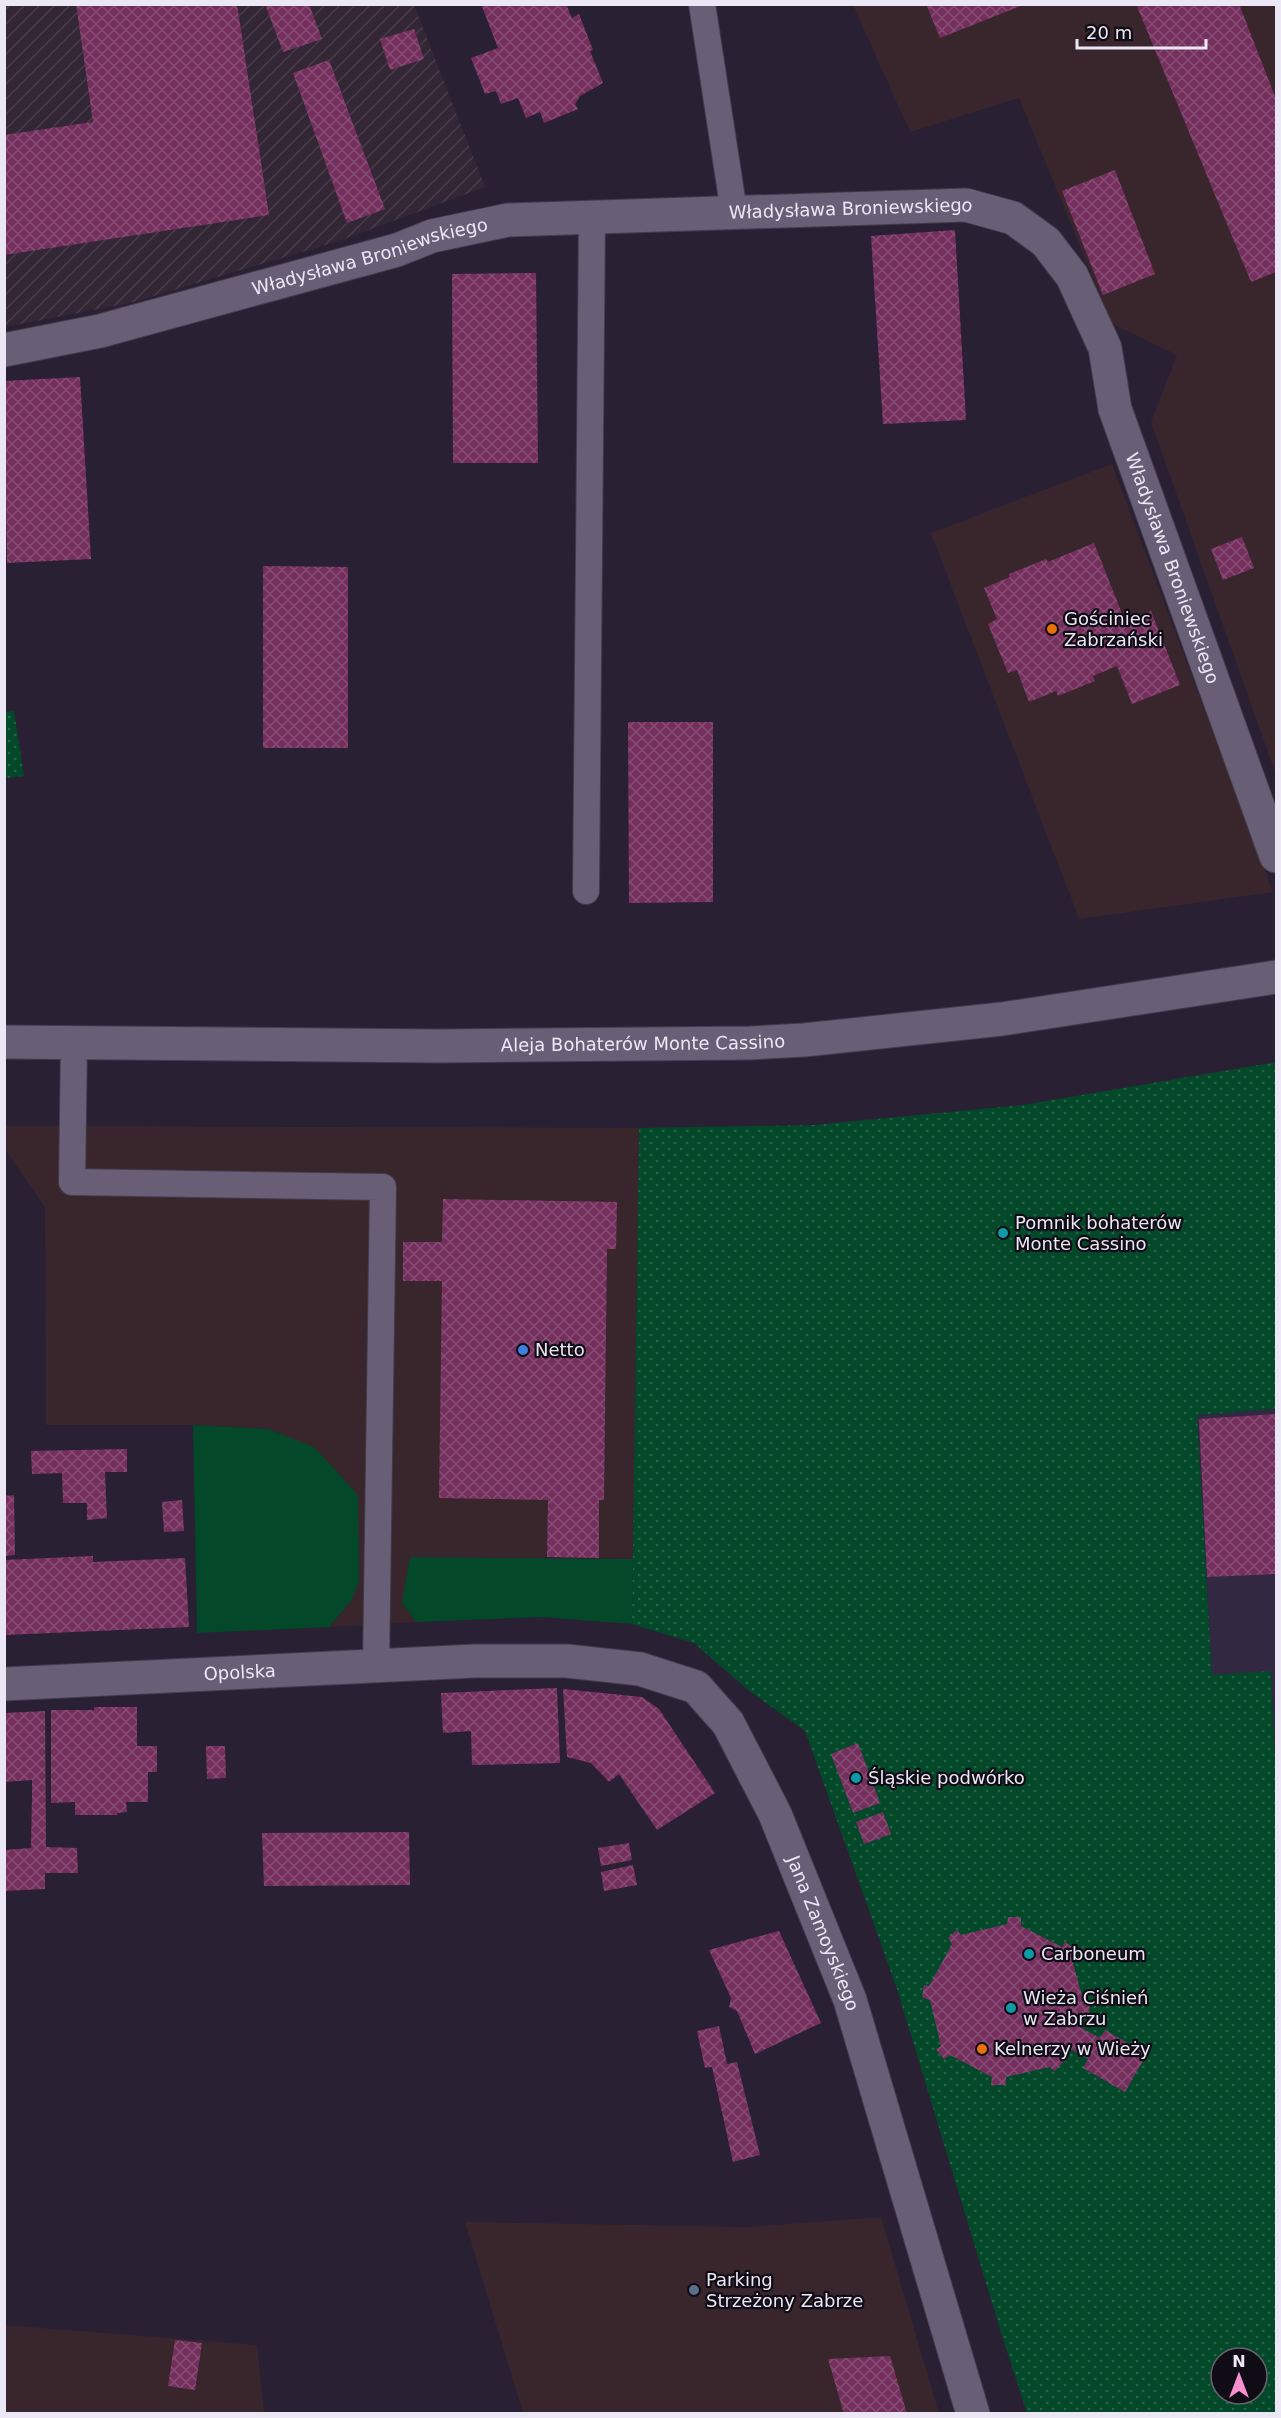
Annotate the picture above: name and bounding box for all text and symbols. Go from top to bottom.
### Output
scale bar [1077,12,1206,50]
text: 20 m [1086,22,1132,43]
street label: Władysława Broniewskiego [728,193,975,223]
street label: Władysława Broniewskiego [250,214,490,299]
street label: Władysława Broniewskiego [1122,450,1224,687]
place label: Gościniec Zabrzański [1064,608,1163,650]
marker: Gościniec Zabrzański [1045,622,1059,636]
street label: Aleja Bohaterów Monte Cassino [501,1030,786,1055]
place label: Pomnik bohaterów Monte Cassino [1015,1212,1182,1254]
marker: Pomnik bohaterów Monte Cassino [996,1226,1010,1240]
place label: Netto [535,1339,585,1360]
marker: Netto [516,1343,530,1357]
street label: Opolska [203,1660,276,1684]
place label: Śląskie podwórko [868,1767,1025,1788]
marker: Śląskie podwórko [849,1771,863,1785]
street label: Jana Zamoyskiego [782,1851,864,2013]
place label: Carboneum [1041,1943,1146,1964]
marker: Carboneum [1022,1947,1036,1961]
place label: Wieża Ciśnień w Zabrzu [1023,1987,1149,2029]
marker: Wieża Ciśnień w Zabrzu [1004,2001,1018,2015]
place label: Kelnerzy w Wieży [994,2038,1151,2059]
marker: Kelnerzy w Wieży [975,2042,989,2056]
place label: Parking Strzeżony Zabrze [706,2269,863,2311]
marker: Parking Strzeżony Zabrze [687,2283,701,2297]
north arrow [1209,2346,1269,2406]
text: N [1232,2352,1246,2371]

